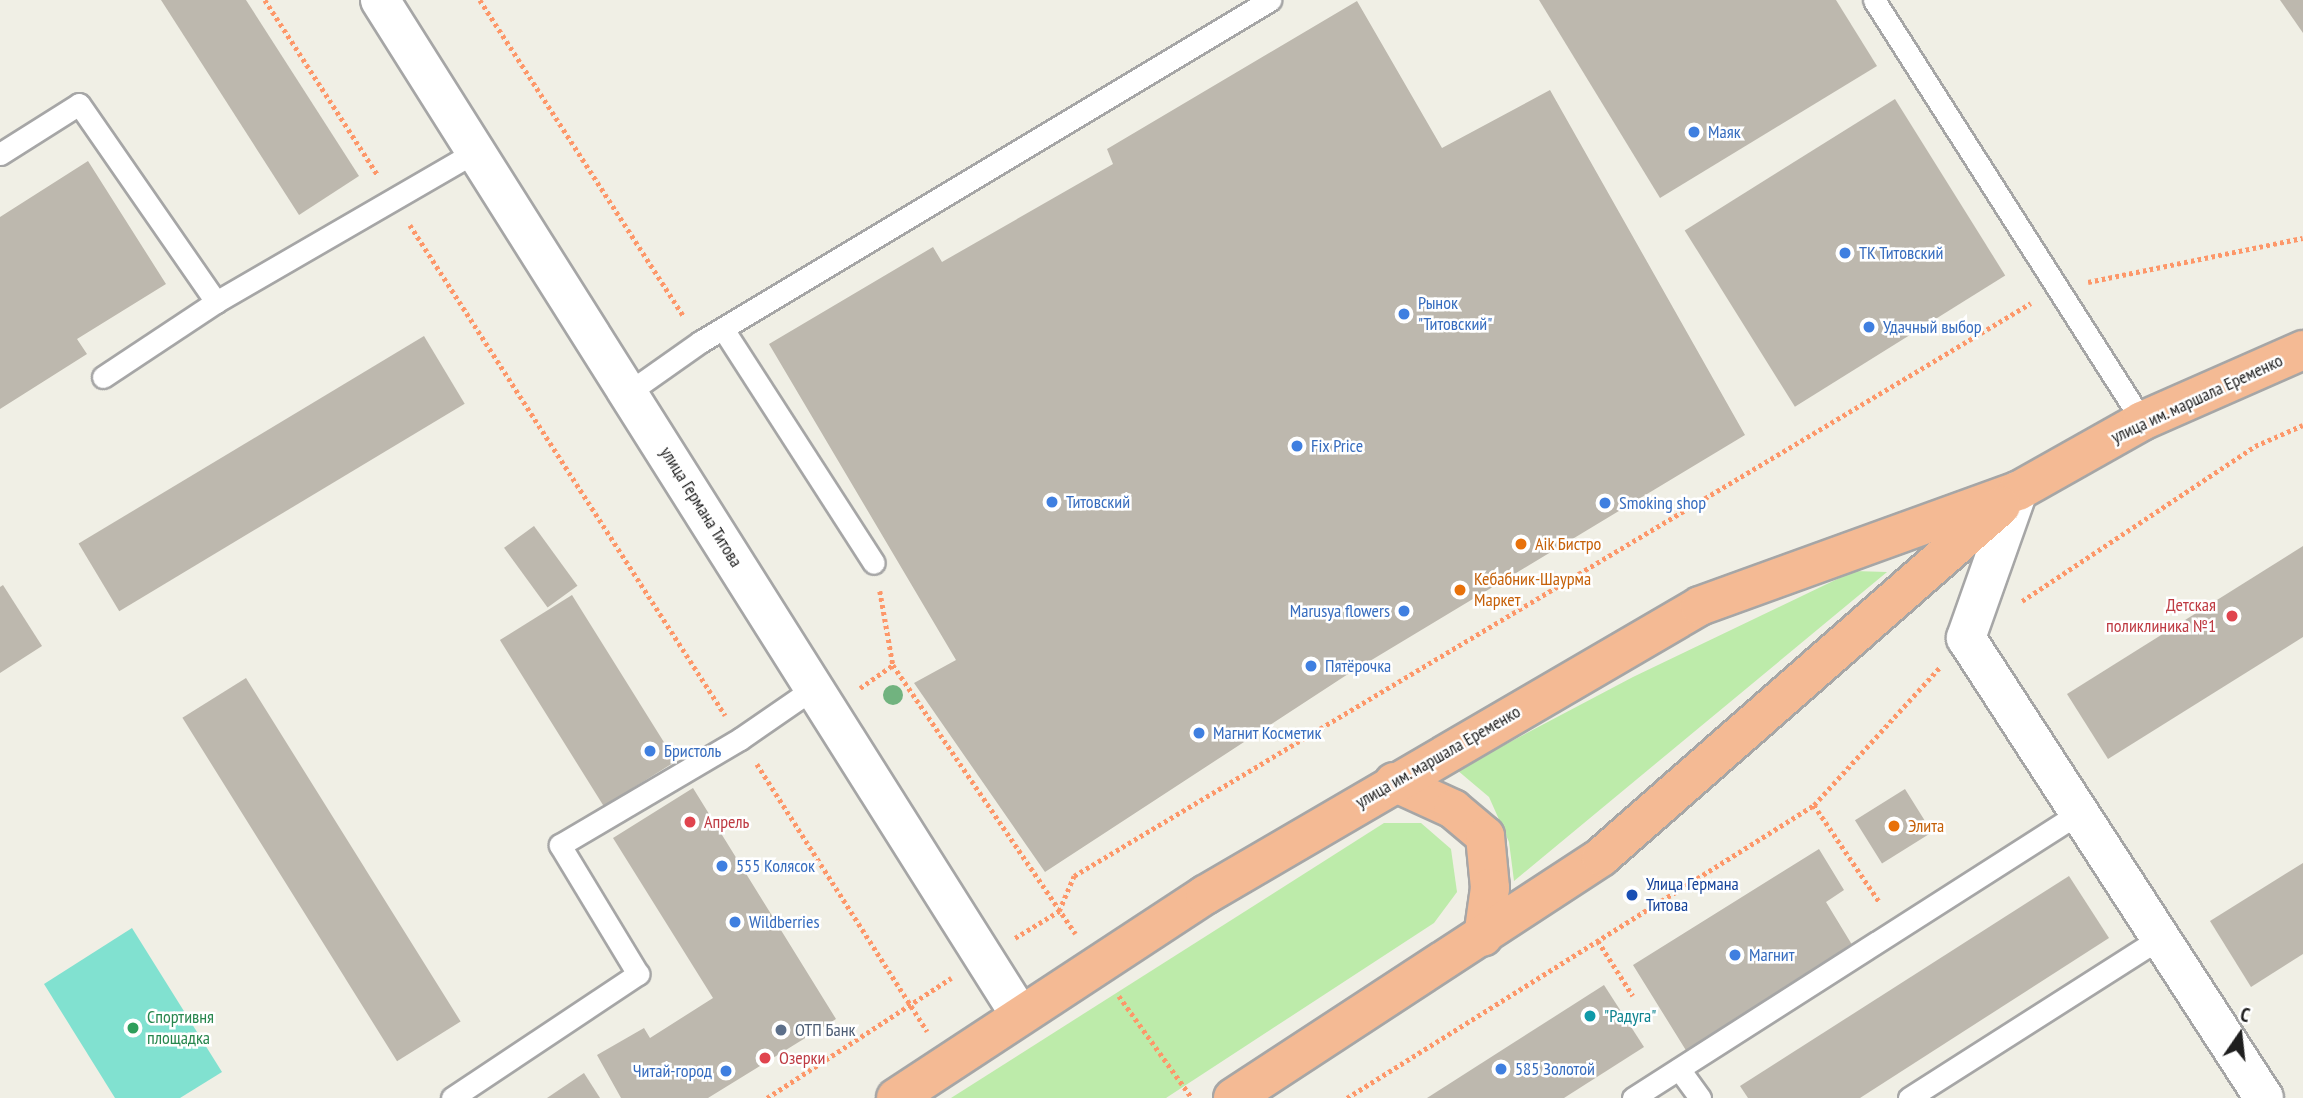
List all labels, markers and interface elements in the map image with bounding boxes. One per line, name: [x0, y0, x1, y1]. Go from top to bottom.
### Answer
place label: Маяк: [1708, 121, 1741, 143]
marker: Маяк: [1686, 124, 1702, 140]
place label: ТК Титовский: [1859, 242, 1944, 264]
marker: ТК Титовский: [1837, 245, 1853, 261]
place label: Рынок "Титовский": [1418, 293, 1492, 336]
marker: Рынок "Титовский": [1396, 306, 1412, 322]
place label: Удачный выбор: [1883, 316, 1982, 338]
marker: Удачный выбор: [1861, 319, 1877, 335]
street label: улица им. маршала Еременко: [2107, 349, 2287, 449]
place label: Fix Price: [1311, 435, 1364, 457]
marker: Fix Price: [1289, 438, 1305, 454]
street label: улица Германа Титова: [655, 443, 747, 571]
place label: Титовский: [1066, 491, 1130, 513]
place label: Smoking shop: [1619, 492, 1706, 514]
marker: Титовский: [1044, 494, 1060, 510]
marker: Smoking shop: [1597, 495, 1613, 511]
place label: Aik Бистро: [1535, 533, 1602, 555]
marker: Aik Бистро: [1513, 536, 1529, 552]
place label: Кебабник-Шаурма Маркет: [1474, 569, 1591, 612]
marker: Кебабник-Шаурма Маркет: [1452, 582, 1468, 598]
place label: Детская поликлиника №1: [2106, 595, 2216, 638]
place label: Marusya flowers: [1290, 600, 1390, 622]
marker: Marusya flowers: [1396, 603, 1412, 619]
marker: Детская поликлиника №1: [2222, 606, 2242, 626]
place label: Пятёрочка: [1325, 655, 1391, 677]
marker: Пятёрочка: [1303, 658, 1319, 674]
street label: улица им. маршала Еременко: [1351, 701, 1525, 813]
place label: Магнит Косметик: [1213, 722, 1322, 744]
marker: Магнит Косметик: [1191, 725, 1207, 741]
place label: Бристоль: [664, 740, 721, 762]
marker: Бристоль: [642, 743, 658, 759]
place label: Апрель: [704, 811, 749, 833]
marker: Апрель: [682, 814, 698, 830]
place label: Элита: [1908, 815, 1944, 837]
marker: Элита: [1886, 818, 1902, 834]
place label: 555 Колясок: [736, 855, 815, 877]
marker: 555 Колясок: [714, 858, 730, 874]
place label: Улица Германа Титова: [1646, 874, 1739, 917]
marker: Улица Германа Титова: [1624, 887, 1640, 903]
place label: Wildberries: [749, 911, 820, 933]
marker: Wildberries: [727, 914, 743, 930]
place label: Магнит: [1749, 944, 1794, 966]
marker: Магнит: [1727, 947, 1743, 963]
north arrow: [2205, 1000, 2275, 1070]
text: С: [2238, 1002, 2252, 1027]
place label: "Радуга": [1604, 1005, 1656, 1027]
place label: Спортивня площадка: [147, 1007, 214, 1050]
marker: "Радуга": [1582, 1008, 1598, 1024]
place label: ОТП Банк: [795, 1019, 856, 1041]
marker: Спортивня площадка: [125, 1020, 141, 1036]
marker: ОТП Банк: [773, 1022, 789, 1038]
place label: Озерки: [779, 1047, 825, 1069]
marker: Озерки: [757, 1050, 773, 1066]
place label: 585 Золотой: [1515, 1058, 1595, 1080]
place label: Читай-город: [633, 1060, 712, 1082]
marker: 585 Золотой: [1493, 1061, 1509, 1077]
marker: Читай-город: [718, 1063, 734, 1079]

